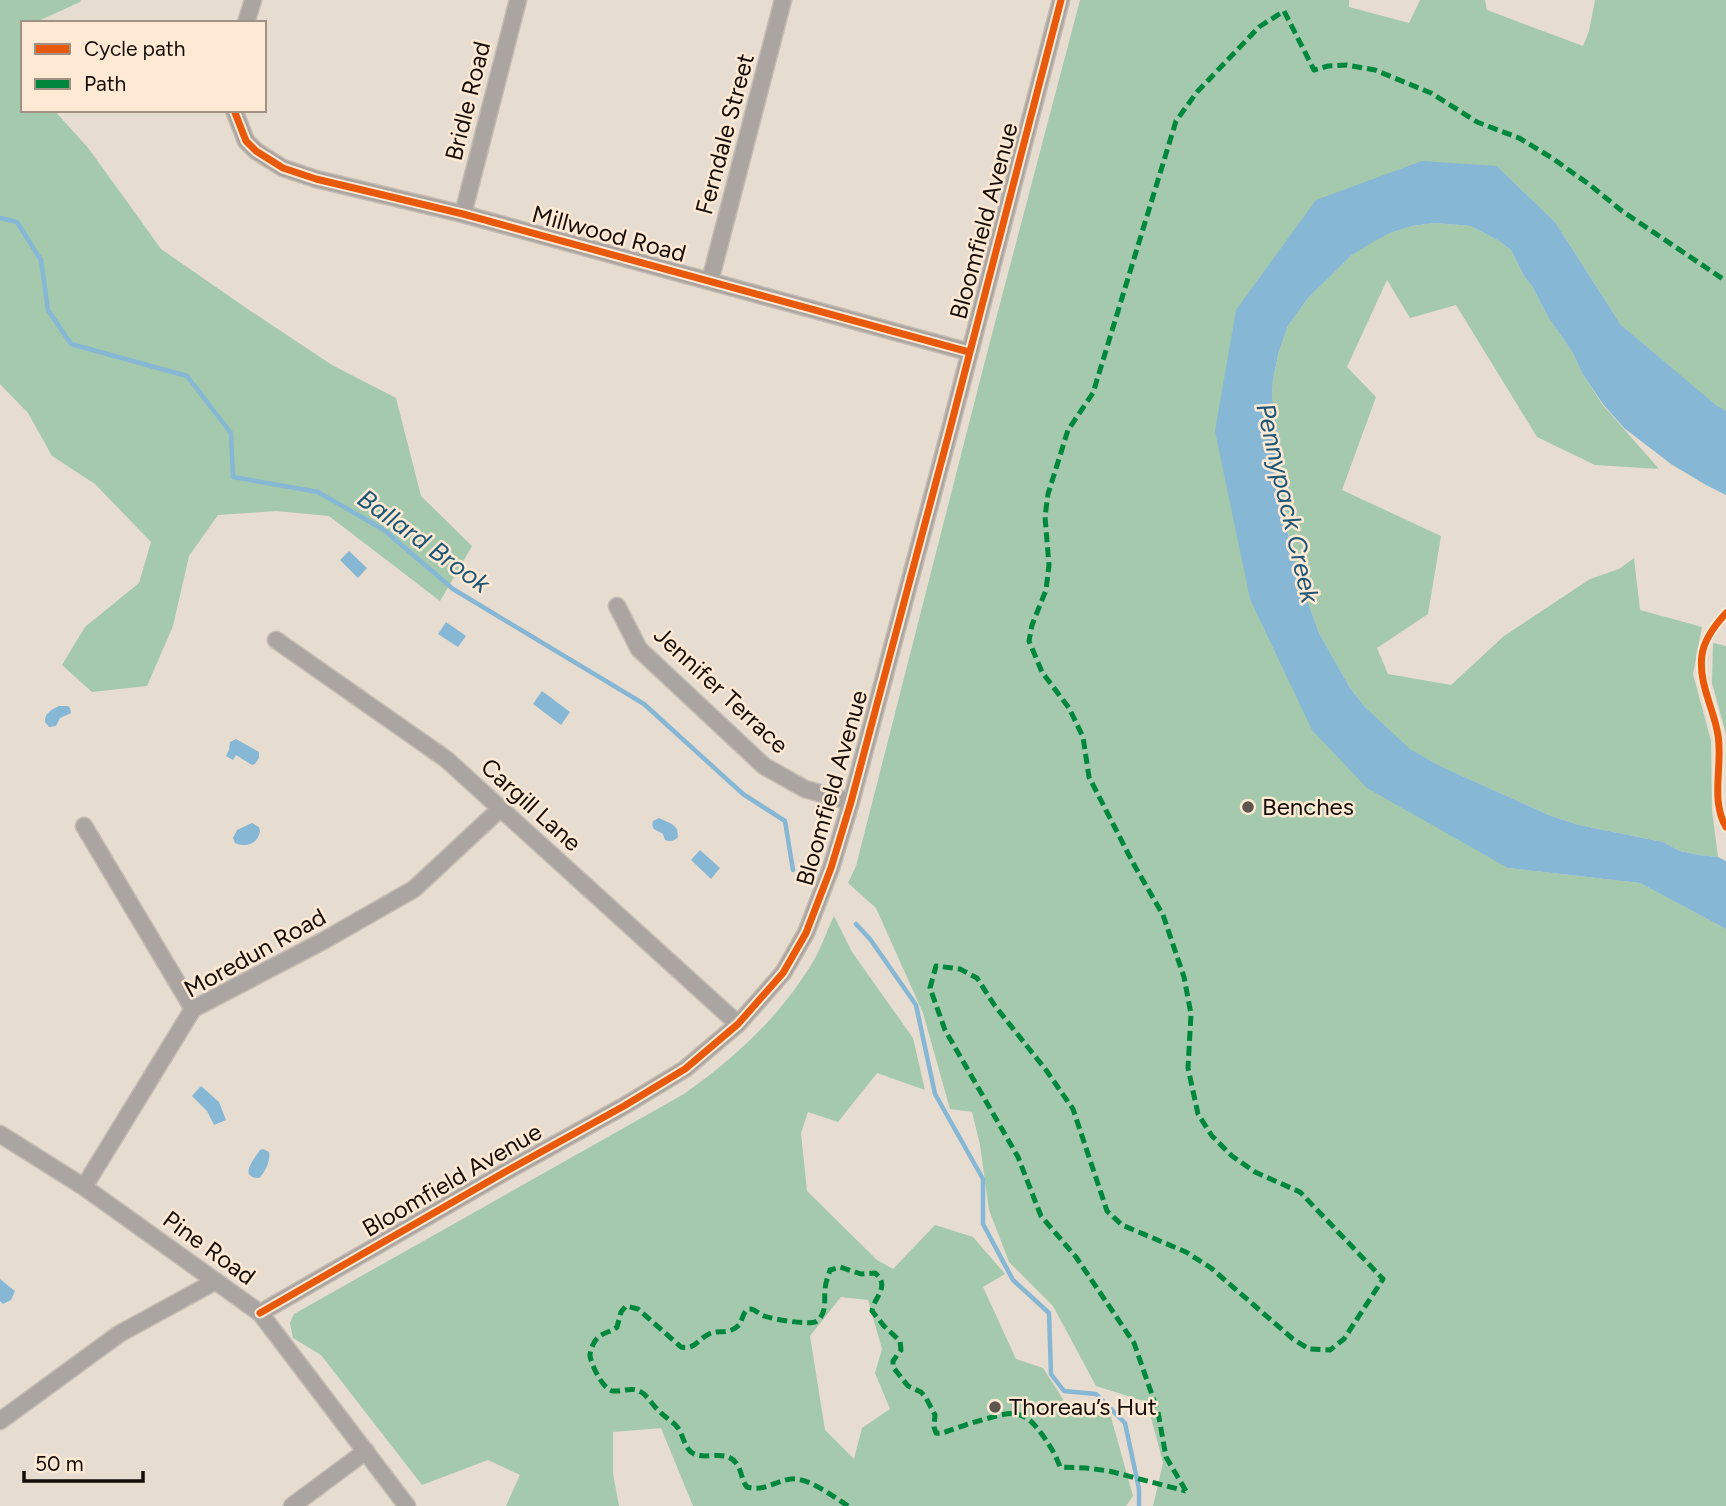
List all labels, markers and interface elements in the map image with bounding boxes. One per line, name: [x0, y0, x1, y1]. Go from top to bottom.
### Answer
legend: [21, 21, 266, 112]
text: Cycle path: [84, 36, 185, 61]
street label: Bridle Road: [439, 38, 496, 164]
street label: Ferndale Street: [689, 50, 760, 217]
text: Path: [84, 71, 126, 96]
street label: Bloomfield Avenue: [943, 119, 1024, 322]
street label: Millwood Road: [529, 199, 689, 268]
water label: Pennypack Creek: [1249, 400, 1327, 607]
water label: Ballard Brook: [351, 482, 498, 601]
street label: Jennifer Terrace: [648, 620, 795, 759]
street label: Bloomfield Avenue: [790, 687, 873, 889]
street label: Cargill Lane: [475, 752, 587, 857]
place label: Benches: [1262, 792, 1354, 821]
marker: Benches: [1240, 799, 1256, 815]
street label: Moredun Road: [179, 902, 331, 1003]
street label: Bloomfield Avenue: [357, 1116, 547, 1243]
street label: Pine Road: [157, 1204, 261, 1291]
place label: Thoreau’s Hut: [1009, 1392, 1157, 1421]
marker: Thoreau’s Hut: [987, 1399, 1003, 1415]
scale bar: [24, 1440, 144, 1484]
text: 50 m: [35, 1451, 84, 1476]

